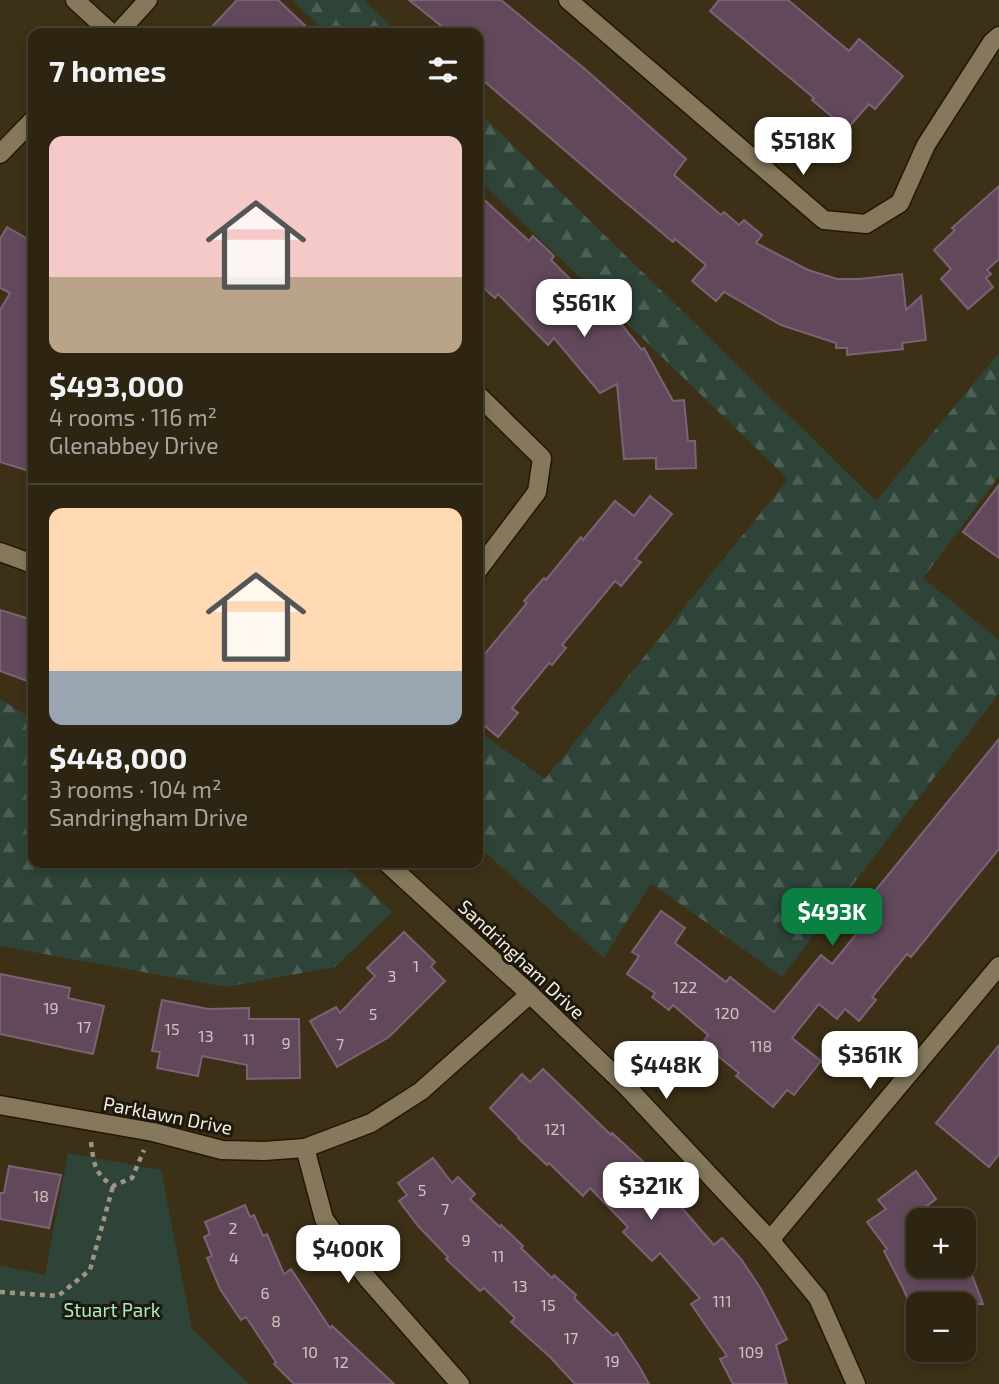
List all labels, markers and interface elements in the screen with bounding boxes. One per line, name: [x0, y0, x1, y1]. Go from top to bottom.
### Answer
icon: filters: [424, 51, 462, 89]
text: 7 homes: [49, 52, 166, 88]
pin: $518K: [754, 118, 852, 177]
text: $518K: [771, 126, 835, 154]
icon: home: [193, 182, 319, 308]
pin: $561K: [535, 280, 633, 339]
text: $561K: [552, 288, 616, 316]
text: $493,000: [49, 367, 184, 403]
text: 4 rooms · 116 m²: [49, 403, 217, 431]
text: Glenabbey Drive: [49, 431, 219, 459]
icon: home: [193, 554, 319, 680]
text: $448,000: [49, 739, 187, 775]
text: 3 rooms · 104 m²: [49, 775, 221, 803]
text: Sandringham Drive: [49, 803, 248, 831]
pin: $493K: [783, 888, 881, 948]
street label: Sandringham Drive: [454, 895, 590, 1023]
text: $493K: [797, 897, 867, 925]
house number: 1: [413, 956, 419, 975]
house number: 3: [388, 966, 396, 985]
house number: 122: [673, 977, 697, 996]
house number: 19: [43, 998, 59, 1017]
house number: 120: [714, 1003, 740, 1022]
house number: 5: [369, 1004, 377, 1023]
house number: 17: [77, 1017, 91, 1036]
house number: 15: [165, 1019, 179, 1038]
house number: 13: [198, 1026, 214, 1045]
house number: 11: [243, 1029, 255, 1048]
pin: $361K: [821, 1032, 919, 1091]
house number: 9: [281, 1033, 291, 1052]
house number: 7: [336, 1034, 344, 1053]
house number: 118: [750, 1036, 772, 1055]
text: $361K: [838, 1040, 902, 1068]
pin: $448K: [617, 1042, 715, 1101]
text: $448K: [630, 1050, 702, 1078]
street label: Parklawn Drive: [102, 1091, 234, 1139]
house number: 121: [544, 1119, 566, 1138]
pin: $321K: [602, 1162, 700, 1222]
text: $321K: [619, 1171, 683, 1199]
house number: 5: [418, 1180, 426, 1199]
house number: 18: [33, 1186, 49, 1205]
house number: 7: [441, 1199, 449, 1218]
map controls: [906, 1208, 976, 1362]
button: +: [906, 1208, 976, 1278]
house number: 2: [229, 1218, 238, 1237]
pin: $400K: [299, 1226, 397, 1285]
house number: 9: [461, 1230, 471, 1249]
text: $400K: [312, 1234, 384, 1262]
house number: 11: [492, 1246, 504, 1265]
house number: 4: [229, 1248, 239, 1267]
house number: 13: [512, 1276, 528, 1295]
house number: 6: [260, 1283, 270, 1302]
house number: 111: [712, 1291, 732, 1310]
button: −: [906, 1292, 976, 1362]
house number: 15: [541, 1295, 555, 1314]
park label: Stuart Park: [64, 1298, 161, 1321]
house number: 8: [271, 1311, 281, 1330]
house number: 17: [564, 1328, 578, 1347]
house number: 10: [302, 1342, 318, 1361]
house number: 109: [738, 1342, 764, 1361]
house number: 19: [604, 1351, 620, 1370]
house number: 12: [333, 1352, 349, 1371]

